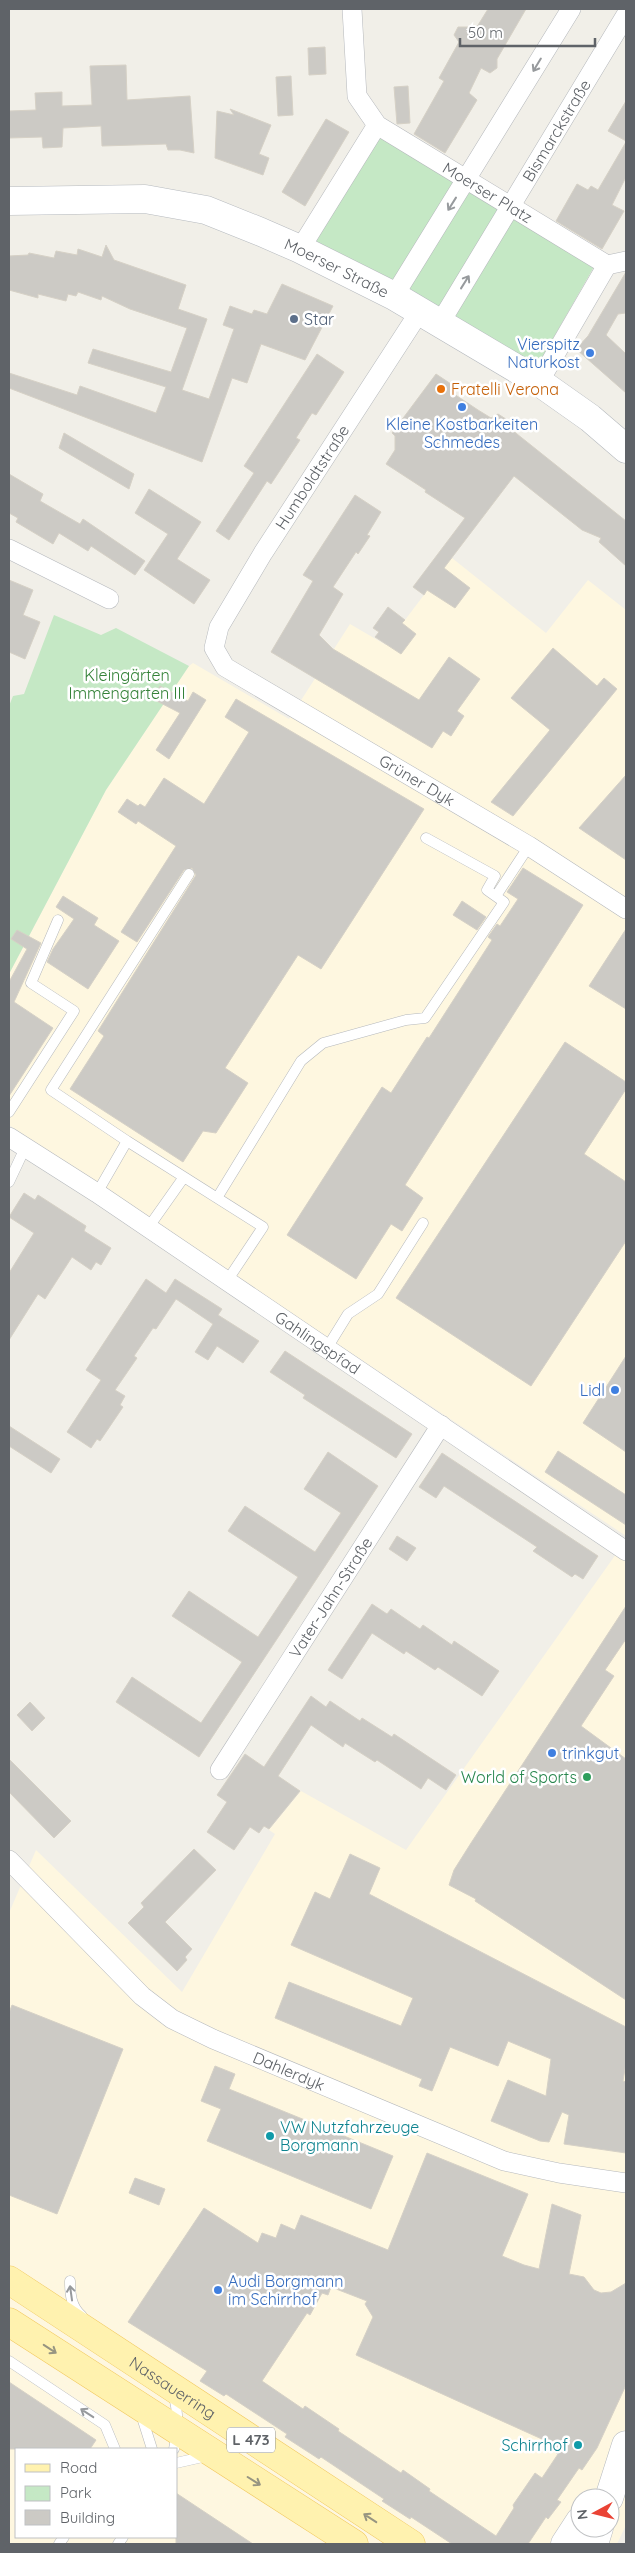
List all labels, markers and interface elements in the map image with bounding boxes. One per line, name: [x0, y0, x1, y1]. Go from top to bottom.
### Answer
scale bar: [460, 15, 595, 47]
text: 50 m: [468, 23, 503, 42]
one-way arrow: [531, 58, 541, 72]
street label: Bismarckstraße: [518, 76, 595, 185]
street label: Moerser Platz: [439, 158, 536, 227]
one-way arrow: [447, 197, 457, 211]
street label: Moerser Straße: [281, 234, 392, 302]
one-way arrow: [461, 275, 471, 289]
place label: Star: [304, 309, 334, 329]
marker: Star: [288, 313, 300, 325]
place label: Vierspitz Naturkost: [507, 334, 580, 372]
marker: Vierspitz Naturkost: [584, 347, 596, 359]
place label: Fratelli Verona: [451, 379, 559, 399]
marker: Fratelli Verona: [435, 383, 447, 395]
marker: Kleine Kostbarkeiten Schmedes: [456, 401, 468, 413]
place label: Kleine Kostbarkeiten Schmedes: [386, 414, 538, 452]
street label: Humboldtstraße: [271, 421, 353, 533]
park label: Kleingärten Immengarten III: [68, 665, 186, 703]
street label: Grüner Dyk: [376, 750, 459, 810]
street label: Gahlingspfad: [271, 1307, 364, 1378]
place label: Lidl: [580, 1380, 605, 1400]
marker: Lidl: [609, 1384, 621, 1396]
street label: Vater-Jahn-Straße: [285, 1533, 377, 1661]
place label: trinkgut: [562, 1743, 619, 1763]
marker: trinkgut: [546, 1747, 558, 1759]
place label: World of Sports: [461, 1767, 577, 1787]
marker: World of Sports: [581, 1771, 593, 1783]
street label: Dahlerdyk: [250, 2047, 328, 2095]
place label: VW Nutzfahrzeuge Borgmann: [280, 2117, 419, 2155]
marker: VW Nutzfahrzeuge Borgmann: [264, 2130, 276, 2142]
place label: Audi Borgmann im Schirrhof: [228, 2271, 344, 2309]
marker: Audi Borgmann im Schirrhof: [212, 2284, 224, 2296]
one-way arrow: [66, 2285, 76, 2301]
one-way arrow: [42, 2344, 56, 2354]
street label: Nassauerring: [126, 2352, 220, 2423]
one-way arrow: [80, 2407, 94, 2417]
road number: L 473: [227, 2428, 275, 2452]
place label: Schirrhof: [501, 2435, 568, 2455]
marker: Schirrhof: [572, 2439, 584, 2451]
legend: [15, 2448, 178, 2538]
text: Road: [60, 2458, 97, 2477]
one-way arrow: [247, 2476, 261, 2486]
text: Park: [60, 2483, 92, 2502]
north arrow: [570, 2488, 620, 2538]
text: Building: [60, 2508, 115, 2527]
text: N: [573, 2508, 592, 2521]
one-way arrow: [364, 2512, 378, 2522]

